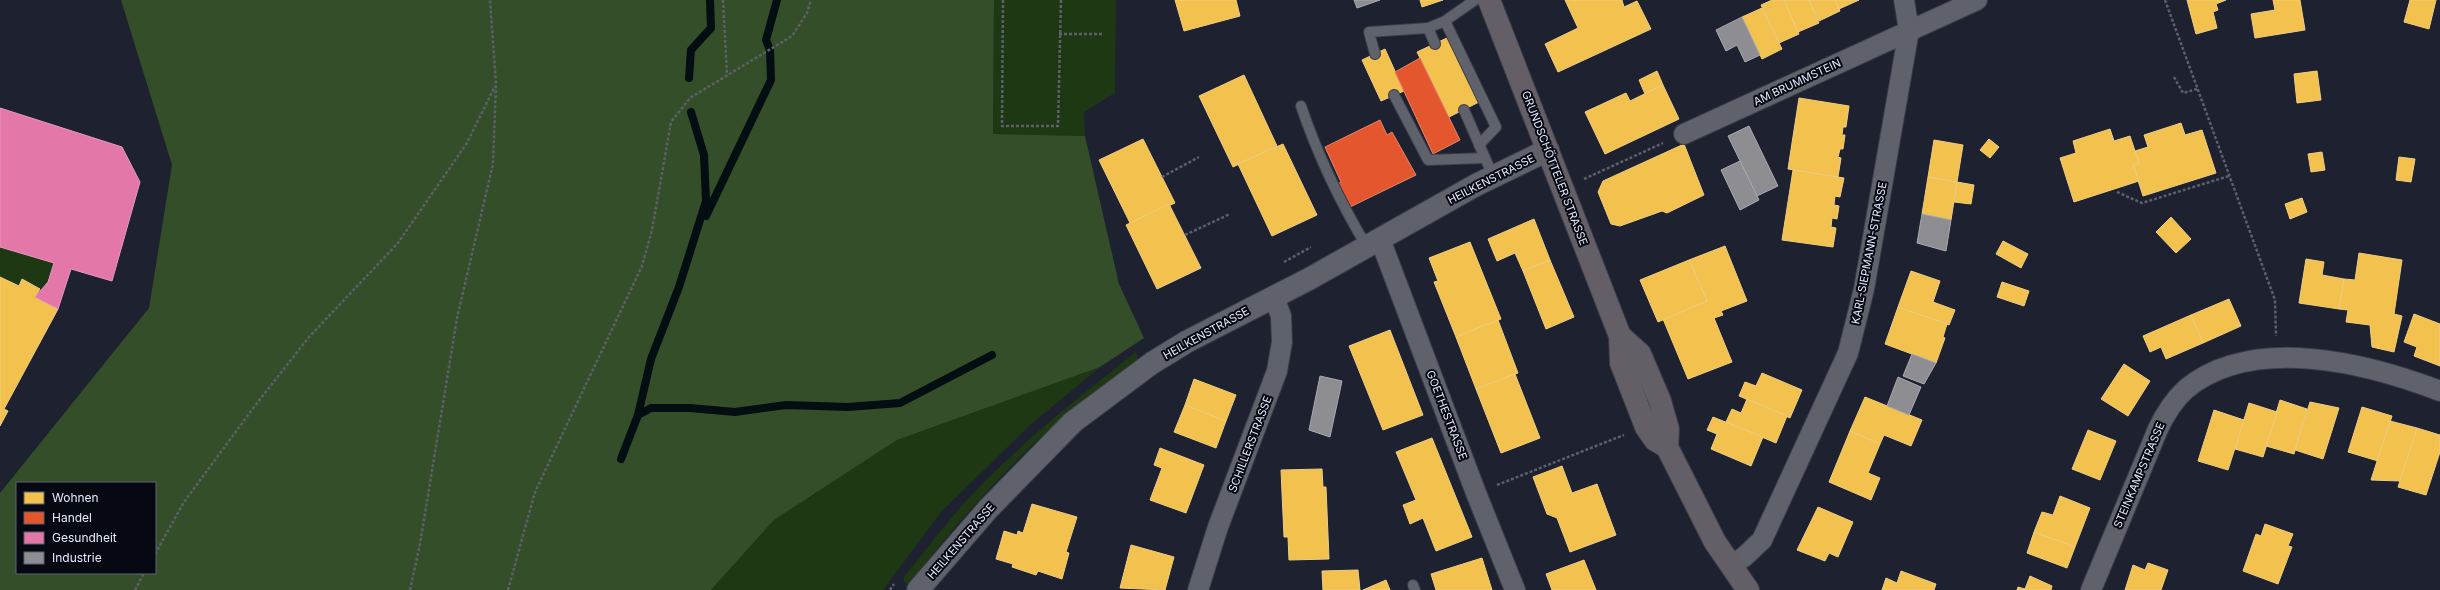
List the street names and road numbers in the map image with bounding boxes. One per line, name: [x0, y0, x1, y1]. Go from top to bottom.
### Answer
street label: AM BRUMMSTEIN: [1751, 56, 1843, 108]
street label: GRUNDSCHÖTTELER STRASSE: [1519, 89, 1591, 247]
street label: HEILKENSTRASSE: [1445, 151, 1537, 207]
street label: KARL-SIEPMANN-STRASSE: [1848, 181, 1890, 325]
street label: HEILKENSTRASSE: [1161, 304, 1251, 362]
street label: GOETHESTRASSE: [1424, 368, 1470, 462]
street label: SCHILLERSTRASSE: [1225, 394, 1275, 494]
street label: STEINKAMPSTRASSE: [2110, 420, 2168, 530]
street label: HEILKENSTRASSE: [924, 500, 998, 582]

